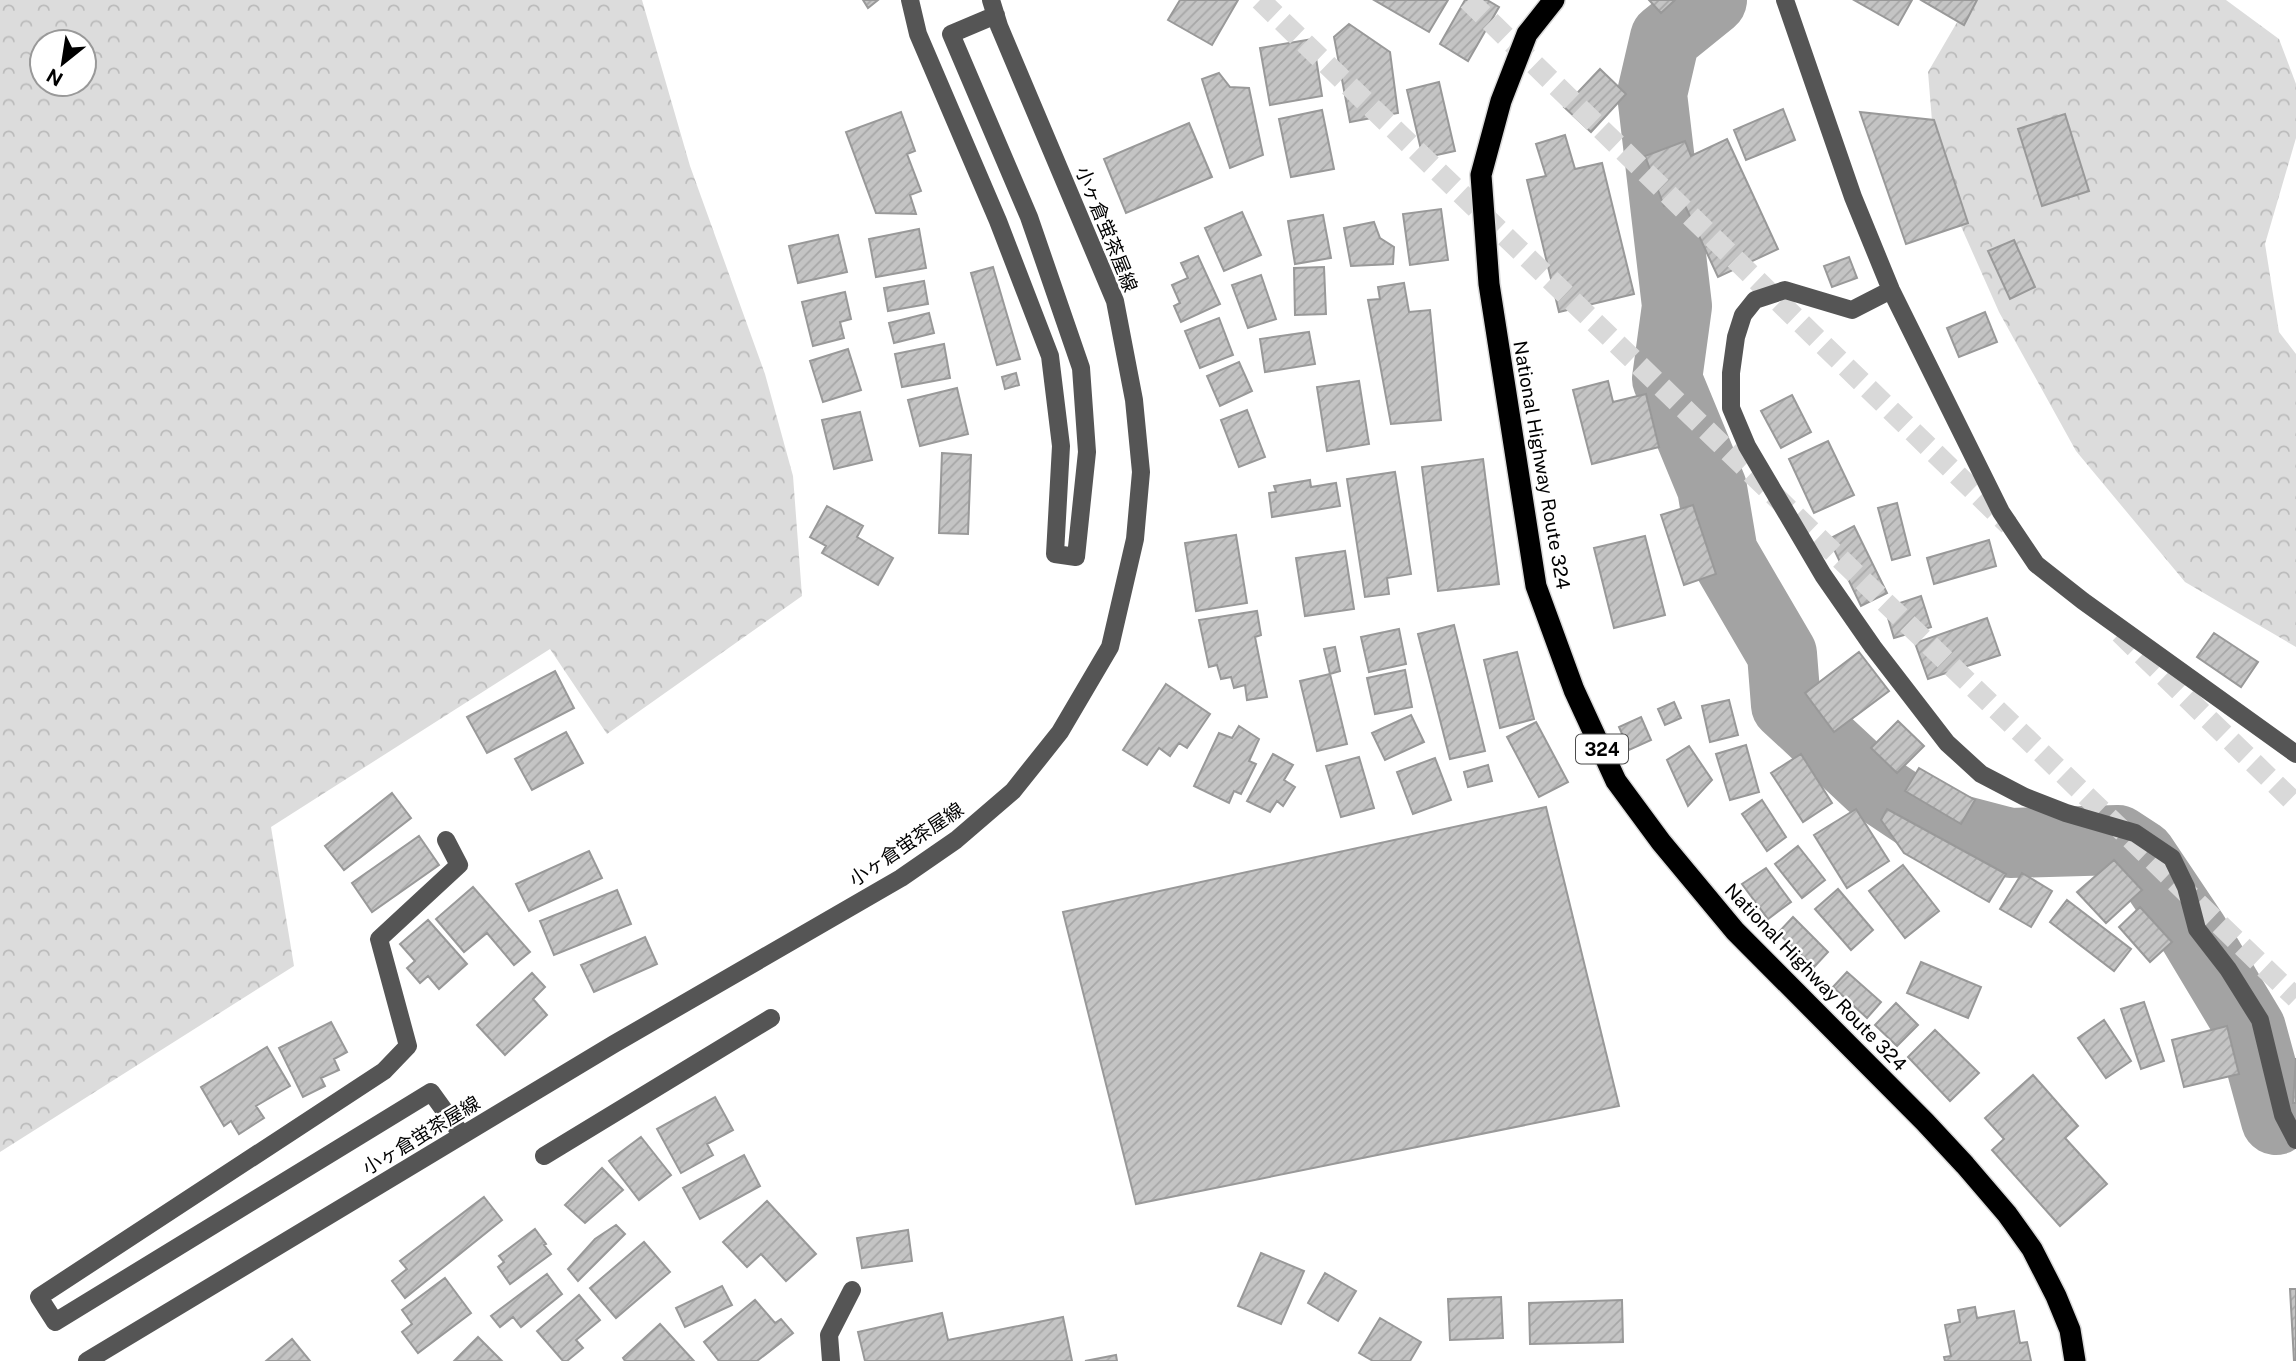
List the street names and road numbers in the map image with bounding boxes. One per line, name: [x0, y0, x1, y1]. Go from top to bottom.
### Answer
street label: 小ヶ倉蛍茶屋線: [1072, 163, 1142, 295]
street label: National Highway Route 324: [1509, 339, 1575, 591]
road number: 324: [1576, 734, 1628, 764]
street label: 小ヶ倉蛍茶屋線: [845, 798, 967, 890]
street label: National Highway Route 324: [1721, 879, 1912, 1075]
street label: 小ヶ倉蛍茶屋線: [358, 1091, 484, 1179]

